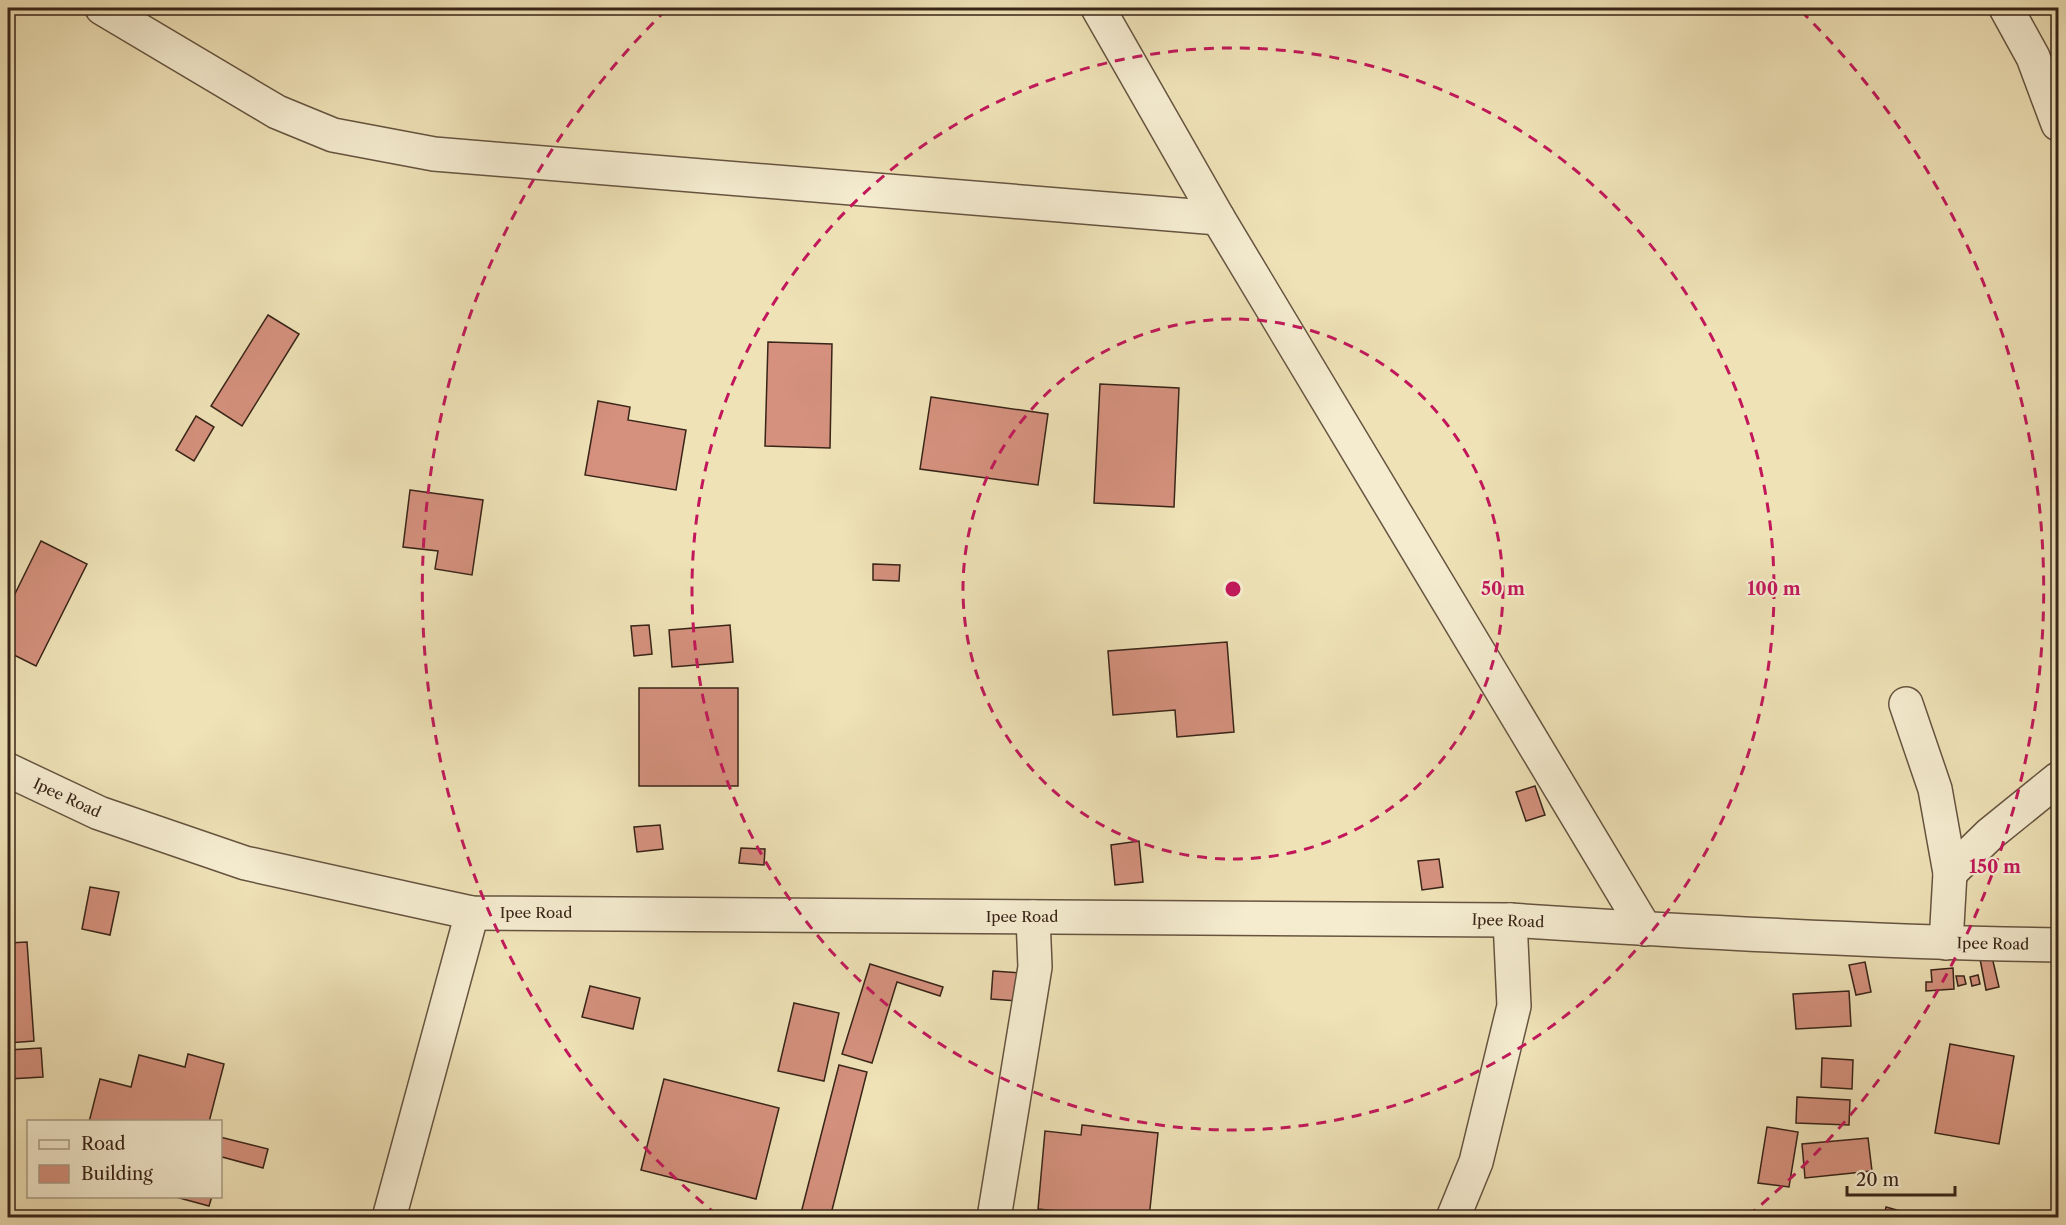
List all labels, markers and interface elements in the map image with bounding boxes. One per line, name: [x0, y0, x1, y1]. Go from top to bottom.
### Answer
text: 50 m: [1481, 578, 1525, 600]
text: 100 m: [1747, 578, 1801, 600]
centre of rings: [1223, 579, 1243, 599]
street label: Ipee Road: [30, 774, 104, 821]
text: 150 m: [1969, 856, 2021, 878]
street label: Ipee Road: [500, 903, 572, 922]
street label: Ipee Road: [986, 907, 1058, 926]
street label: Ipee Road: [1471, 910, 1545, 931]
street label: Ipee Road: [1957, 933, 2029, 954]
legend: [27, 1120, 222, 1198]
text: Road: [81, 1133, 126, 1155]
scale bar: [1847, 1159, 1955, 1197]
text: Building: [81, 1163, 153, 1185]
text: 20 m: [1856, 1169, 1900, 1191]

